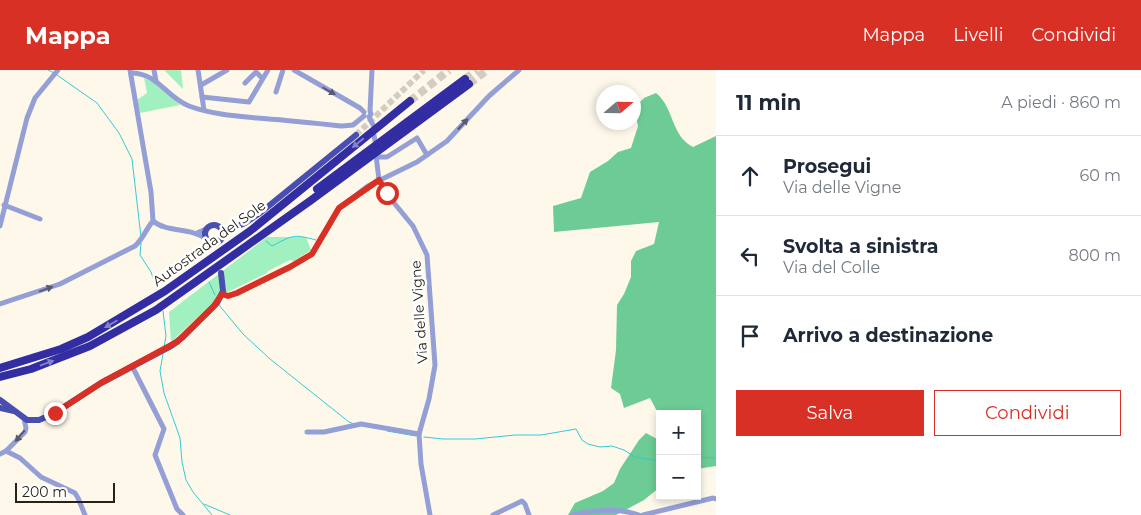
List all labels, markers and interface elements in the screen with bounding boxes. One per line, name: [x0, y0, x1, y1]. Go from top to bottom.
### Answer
text: Mappa: [25, 21, 110, 50]
text: Mappa: [862, 24, 925, 46]
text: Livelli: [953, 24, 1004, 46]
text: Condividi: [1032, 24, 1116, 46]
north arrow: [596, 85, 641, 130]
one-way arrow: [323, 87, 336, 96]
text: 11 min: [736, 90, 801, 115]
text: A piedi · 860 m: [1001, 93, 1121, 112]
one-way arrow: [457, 118, 469, 130]
one-way arrow: [352, 138, 365, 149]
text: Prosegui: [783, 155, 871, 178]
icon: ahead: [736, 162, 764, 190]
text: 60 m: [1079, 166, 1121, 185]
text: Via delle Vigne: [783, 178, 901, 197]
route start: [376, 182, 399, 205]
street label: Autostrada del Sole: [149, 196, 269, 290]
text: Svolta a sinistra: [783, 235, 938, 258]
icon: left: [736, 242, 764, 270]
text: 800 m: [1068, 246, 1121, 265]
text: Via del Colle: [783, 258, 880, 277]
street label: Via delle Vigne: [406, 260, 432, 364]
one-way arrow: [39, 285, 54, 292]
one-way arrow: [104, 320, 117, 329]
icon: arrive: [736, 322, 764, 350]
text: Arrivo a destinazione: [783, 324, 993, 347]
one-way arrow: [39, 359, 54, 366]
button: Salva: [736, 390, 924, 436]
button: Condividi: [934, 390, 1121, 436]
route end: [44, 402, 67, 425]
map controls: [656, 410, 701, 500]
button: +: [656, 410, 701, 455]
one-way arrow: [14, 430, 25, 443]
button: −: [656, 455, 701, 500]
scale bar: [15, 480, 115, 503]
text: 200 m: [22, 483, 67, 501]

